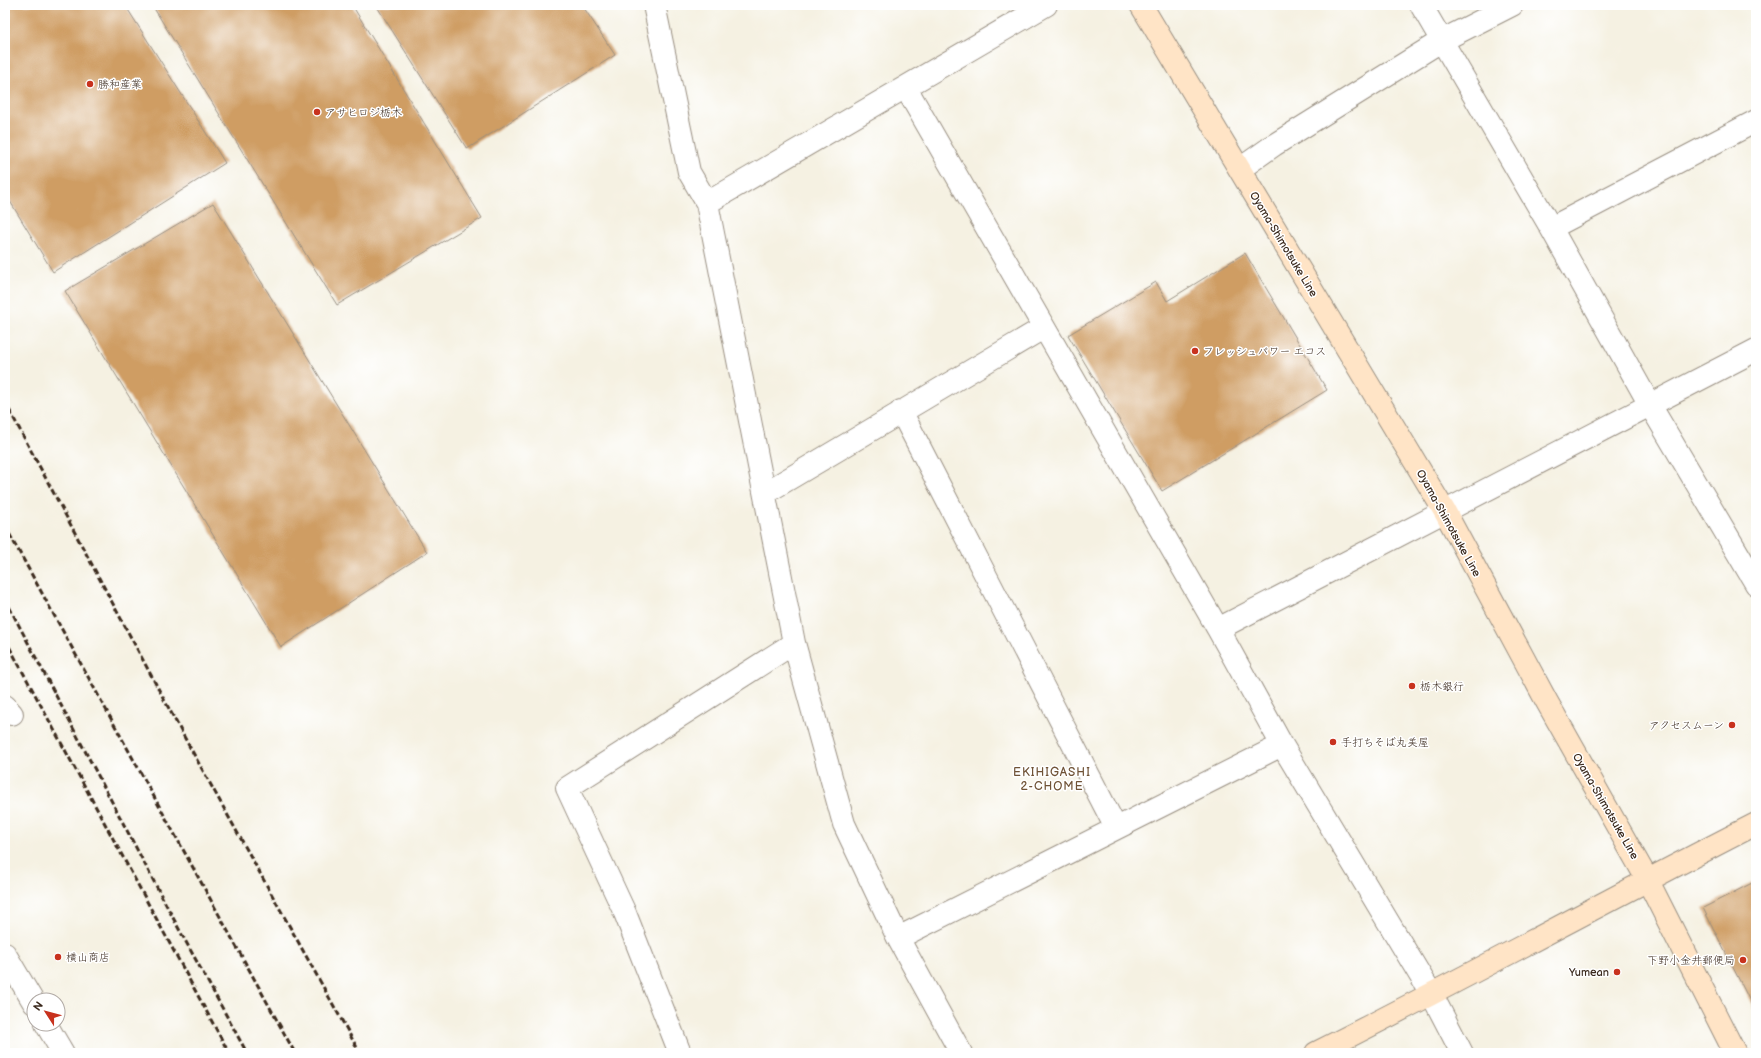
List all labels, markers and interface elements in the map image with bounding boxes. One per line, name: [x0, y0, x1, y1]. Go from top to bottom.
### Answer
place label: 勝和産業: [98, 78, 142, 91]
marker: 勝和産業: [85, 79, 95, 89]
place label: アサヒロジ栃木: [325, 106, 402, 119]
marker: アサヒロジ栃木: [312, 107, 322, 117]
street label: Oyama-Shimotsuke Line: [1247, 189, 1320, 300]
place label: フレッシュパワー エコス: [1203, 345, 1326, 358]
marker: フレッシュパワー エコス: [1190, 346, 1200, 356]
street label: Oyama-Shimotsuke Line: [1414, 467, 1484, 579]
place label: 栃木銀行: [1420, 680, 1464, 693]
marker: 栃木銀行: [1407, 681, 1417, 691]
place label: アクセスムーン: [1649, 719, 1724, 732]
marker: アクセスムーン: [1727, 720, 1737, 730]
place label: 手打ちそば丸美屋: [1341, 736, 1429, 749]
marker: 手打ちそば丸美屋: [1328, 737, 1338, 747]
street label: Oyama-Shimotsuke Line: [1570, 751, 1642, 862]
district label: EKIHIGASHI 2-CHOME: [1013, 765, 1091, 794]
place label: 横山商店: [66, 951, 110, 964]
marker: 横山商店: [53, 952, 63, 962]
place label: 下野小金井郵便局: [1647, 954, 1735, 967]
marker: 下野小金井郵便局: [1738, 955, 1748, 965]
place label: Yumean: [1568, 966, 1609, 979]
marker: Yumean: [1612, 967, 1622, 977]
north arrow: [26, 992, 66, 1032]
text: N: [31, 999, 46, 1014]

